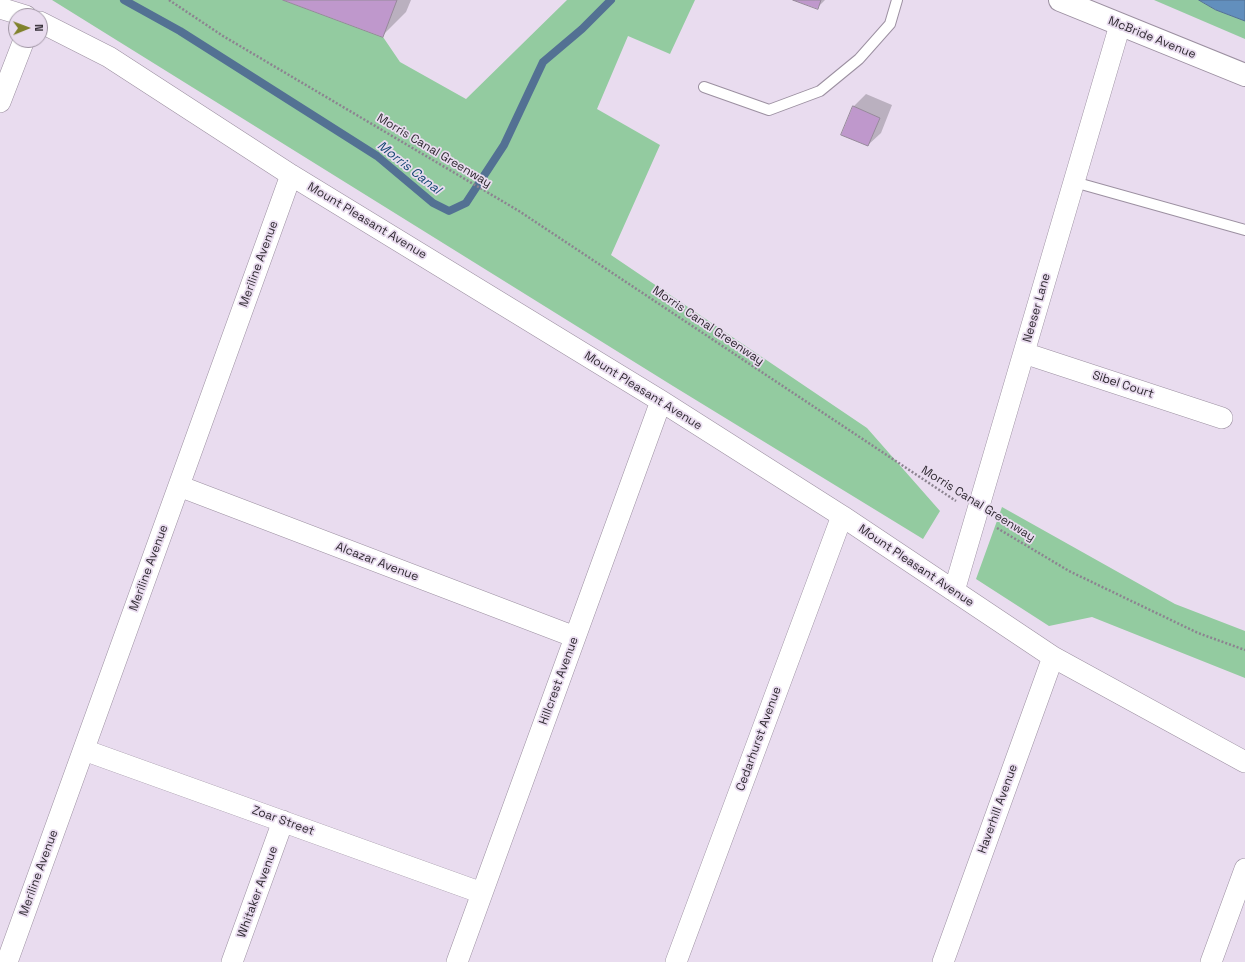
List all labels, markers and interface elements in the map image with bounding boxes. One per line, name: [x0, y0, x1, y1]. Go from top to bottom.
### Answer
north arrow: [8, 8, 48, 48]
street label: McBride Avenue: [1106, 14, 1198, 62]
text: N: [32, 24, 46, 32]
street label: Morris Canal Greenway: [374, 111, 494, 191]
water label: Morris Canal: [374, 138, 444, 198]
street label: Mount Pleasant Avenue: [305, 180, 429, 262]
street label: Meriline Avenue: [237, 219, 281, 309]
street label: Neeser Lane: [1020, 272, 1054, 344]
street label: Morris Canal Greenway: [650, 283, 766, 369]
street label: Mount Pleasant Avenue: [581, 349, 705, 433]
street label: Sibel Court: [1091, 368, 1155, 402]
street label: Morris Canal Greenway: [918, 463, 1038, 545]
street label: Mount Pleasant Avenue: [855, 522, 977, 610]
street label: Meriline Avenue: [127, 523, 171, 613]
street label: Alcazar Avenue: [333, 540, 421, 584]
street label: Hillcrest Avenue: [536, 635, 582, 727]
street label: Cedarhurst Avenue: [733, 685, 785, 793]
street label: Haverhill Avenue: [975, 762, 1021, 856]
street label: Zoar Street: [250, 803, 316, 839]
street label: Meriline Avenue: [17, 828, 61, 918]
street label: Whitaker Avenue: [235, 844, 281, 940]

